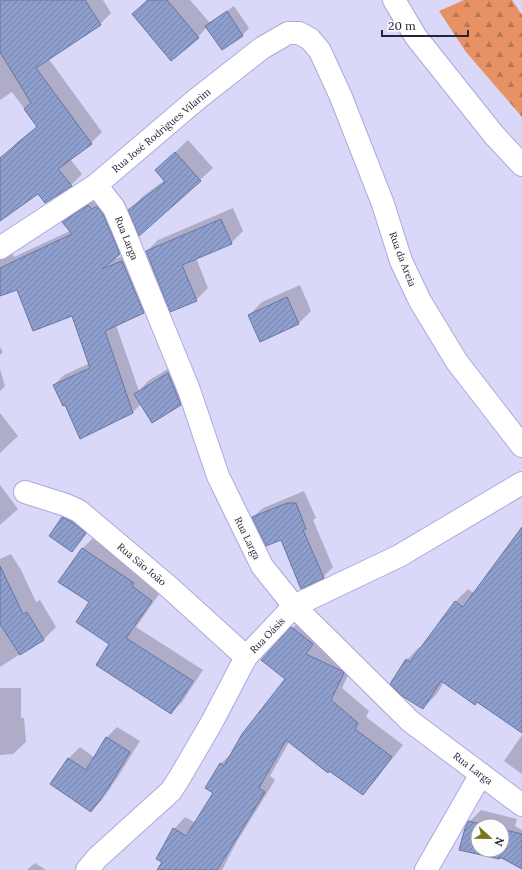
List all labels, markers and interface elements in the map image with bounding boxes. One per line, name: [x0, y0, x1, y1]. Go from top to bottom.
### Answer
scale bar: [382, 12, 468, 38]
text: 20 m: [388, 18, 416, 33]
street label: Rua José Rodrigues Vilarim: [109, 85, 213, 175]
street label: Rua Larga: [112, 214, 141, 262]
street label: Rua da Areia: [386, 230, 419, 288]
street label: Rua Larga: [232, 515, 264, 562]
street label: Rua São João: [115, 540, 169, 589]
street label: Rua Oásis: [247, 614, 288, 656]
street label: Rua Larga: [450, 749, 495, 787]
north arrow: [470, 818, 510, 858]
text: N: [491, 835, 507, 849]

